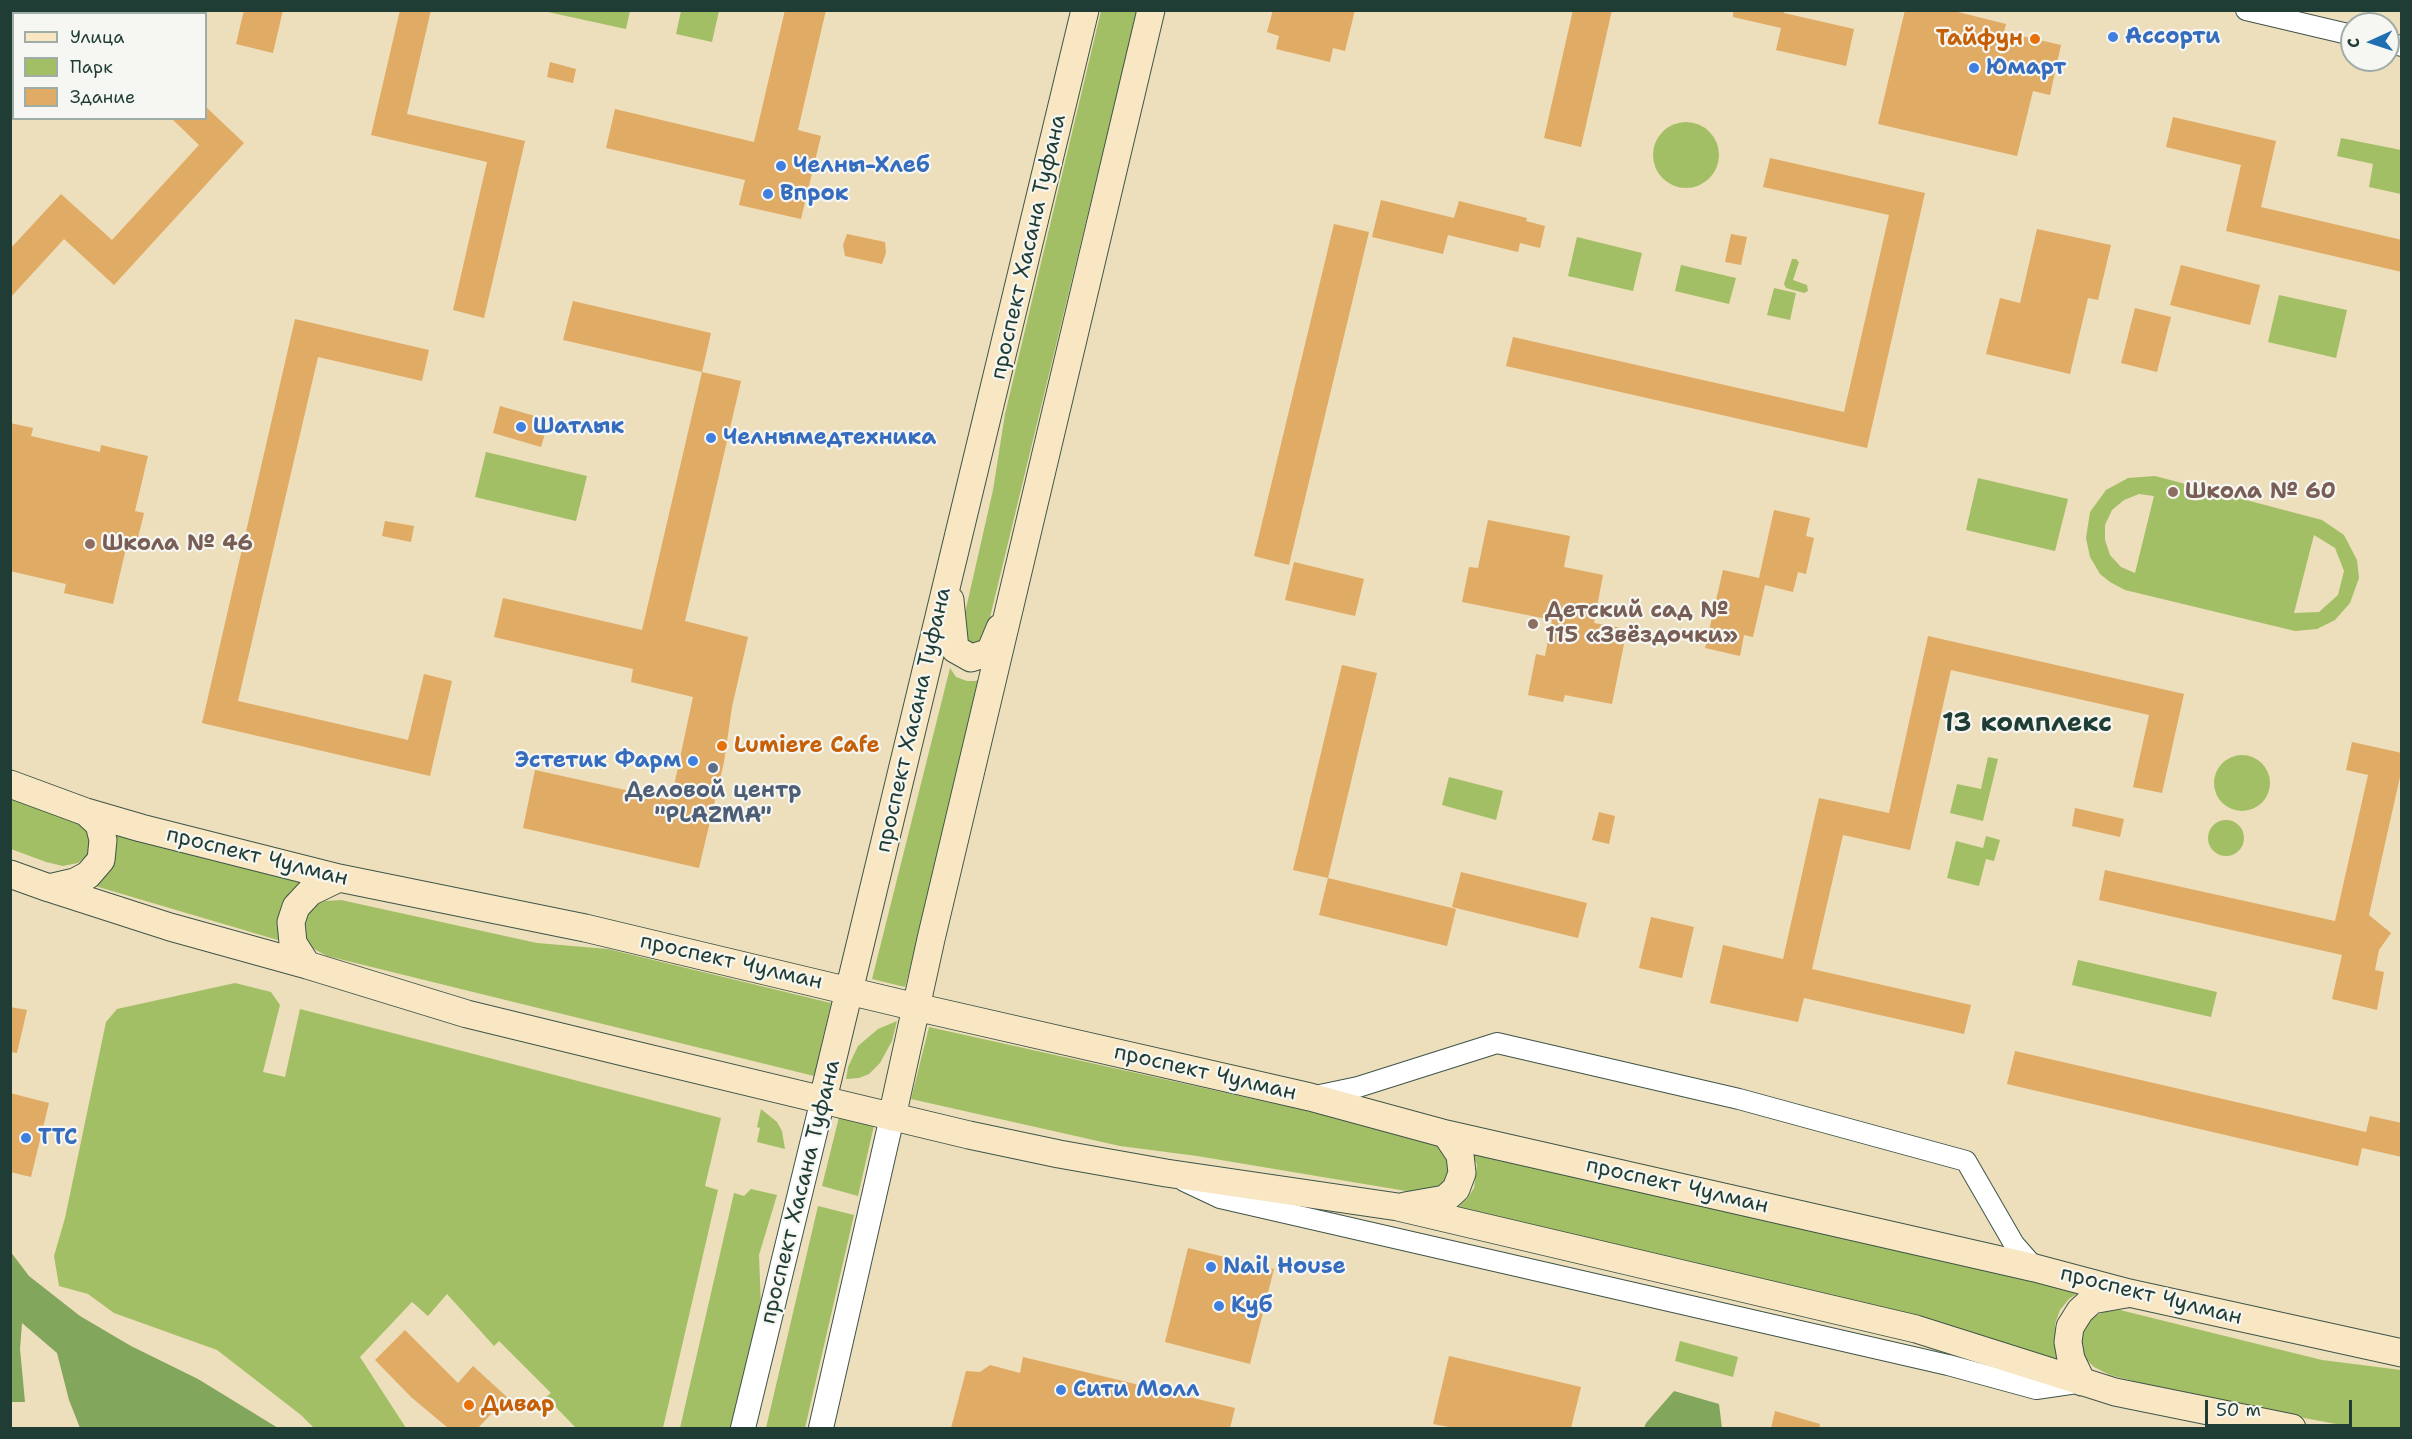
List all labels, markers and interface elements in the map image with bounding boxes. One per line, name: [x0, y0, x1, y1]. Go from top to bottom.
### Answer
legend: [12, 12, 207, 120]
north arrow: [2340, 12, 2400, 72]
place label: Ассорти: [2125, 24, 2220, 50]
text: Улица: [70, 25, 124, 49]
place label: Тайфун: [1936, 26, 2023, 52]
marker: Ассорти: [2106, 30, 2120, 44]
marker: Тайфун: [2028, 32, 2042, 46]
text: С: [2343, 37, 2364, 48]
text: Парк: [70, 55, 113, 79]
place label: Юмарт: [1986, 55, 2066, 81]
marker: Юмарт: [1967, 61, 1981, 75]
text: Здание: [70, 85, 135, 109]
street label: проспект Хасана Туфана: [986, 112, 1072, 382]
place label: Челны-Хлеб: [793, 153, 929, 179]
marker: Челны-Хлеб: [774, 159, 788, 173]
place label: Впрок: [780, 181, 849, 207]
marker: Впрок: [761, 187, 775, 201]
place label: Шатлык: [533, 414, 624, 440]
marker: Шатлык: [514, 420, 528, 434]
place label: Челнымедтехника: [723, 425, 936, 451]
marker: Челнымедтехника: [704, 431, 718, 445]
place label: Школа № 60: [2185, 479, 2336, 505]
marker: Школа № 60: [2166, 485, 2180, 499]
place label: Школа № 46: [102, 531, 253, 557]
marker: Школа № 46: [83, 537, 97, 551]
street label: проспект Хасана Туфана: [871, 585, 957, 855]
place label: Детский сад № 115 «Звёздочки»: [1545, 598, 1738, 650]
marker: Детский сад № 115 «Звёздочки»: [1526, 617, 1540, 631]
district label: 13 комплекс: [1942, 708, 2112, 740]
place label: Lumiere Cafe: [734, 733, 880, 759]
marker: Lumiere Cafe: [715, 739, 729, 753]
place label: Эстетик Фарм: [515, 748, 681, 774]
marker: Эстетик Фарм: [686, 754, 700, 768]
marker: Деловой центр "PLAZMA": [706, 761, 720, 775]
place label: Деловой центр "PLAZMA": [625, 778, 801, 830]
street label: проспект Чулман: [163, 822, 351, 892]
street label: проспект Чулман: [637, 928, 825, 996]
street label: проспект Чулман: [1111, 1039, 1299, 1107]
street label: проспект Хасана Туфана: [755, 1057, 847, 1327]
place label: ТТС: [38, 1125, 78, 1151]
marker: ТТС: [19, 1131, 33, 1145]
street label: проспект Чулман: [1583, 1152, 1771, 1220]
place label: Nail House: [1223, 1254, 1346, 1280]
marker: Nail House: [1204, 1260, 1218, 1274]
street label: проспект Чулман: [2057, 1261, 2245, 1331]
place label: Куб: [1231, 1293, 1272, 1319]
marker: Куб: [1212, 1299, 1226, 1313]
place label: Сити Молл: [1073, 1377, 1199, 1403]
marker: Сити Молл: [1054, 1383, 1068, 1397]
scale bar: [2208, 1388, 2355, 1426]
place label: Дивар: [481, 1392, 554, 1418]
marker: Дивар: [462, 1398, 476, 1412]
text: 50 m: [2216, 1398, 2261, 1422]

